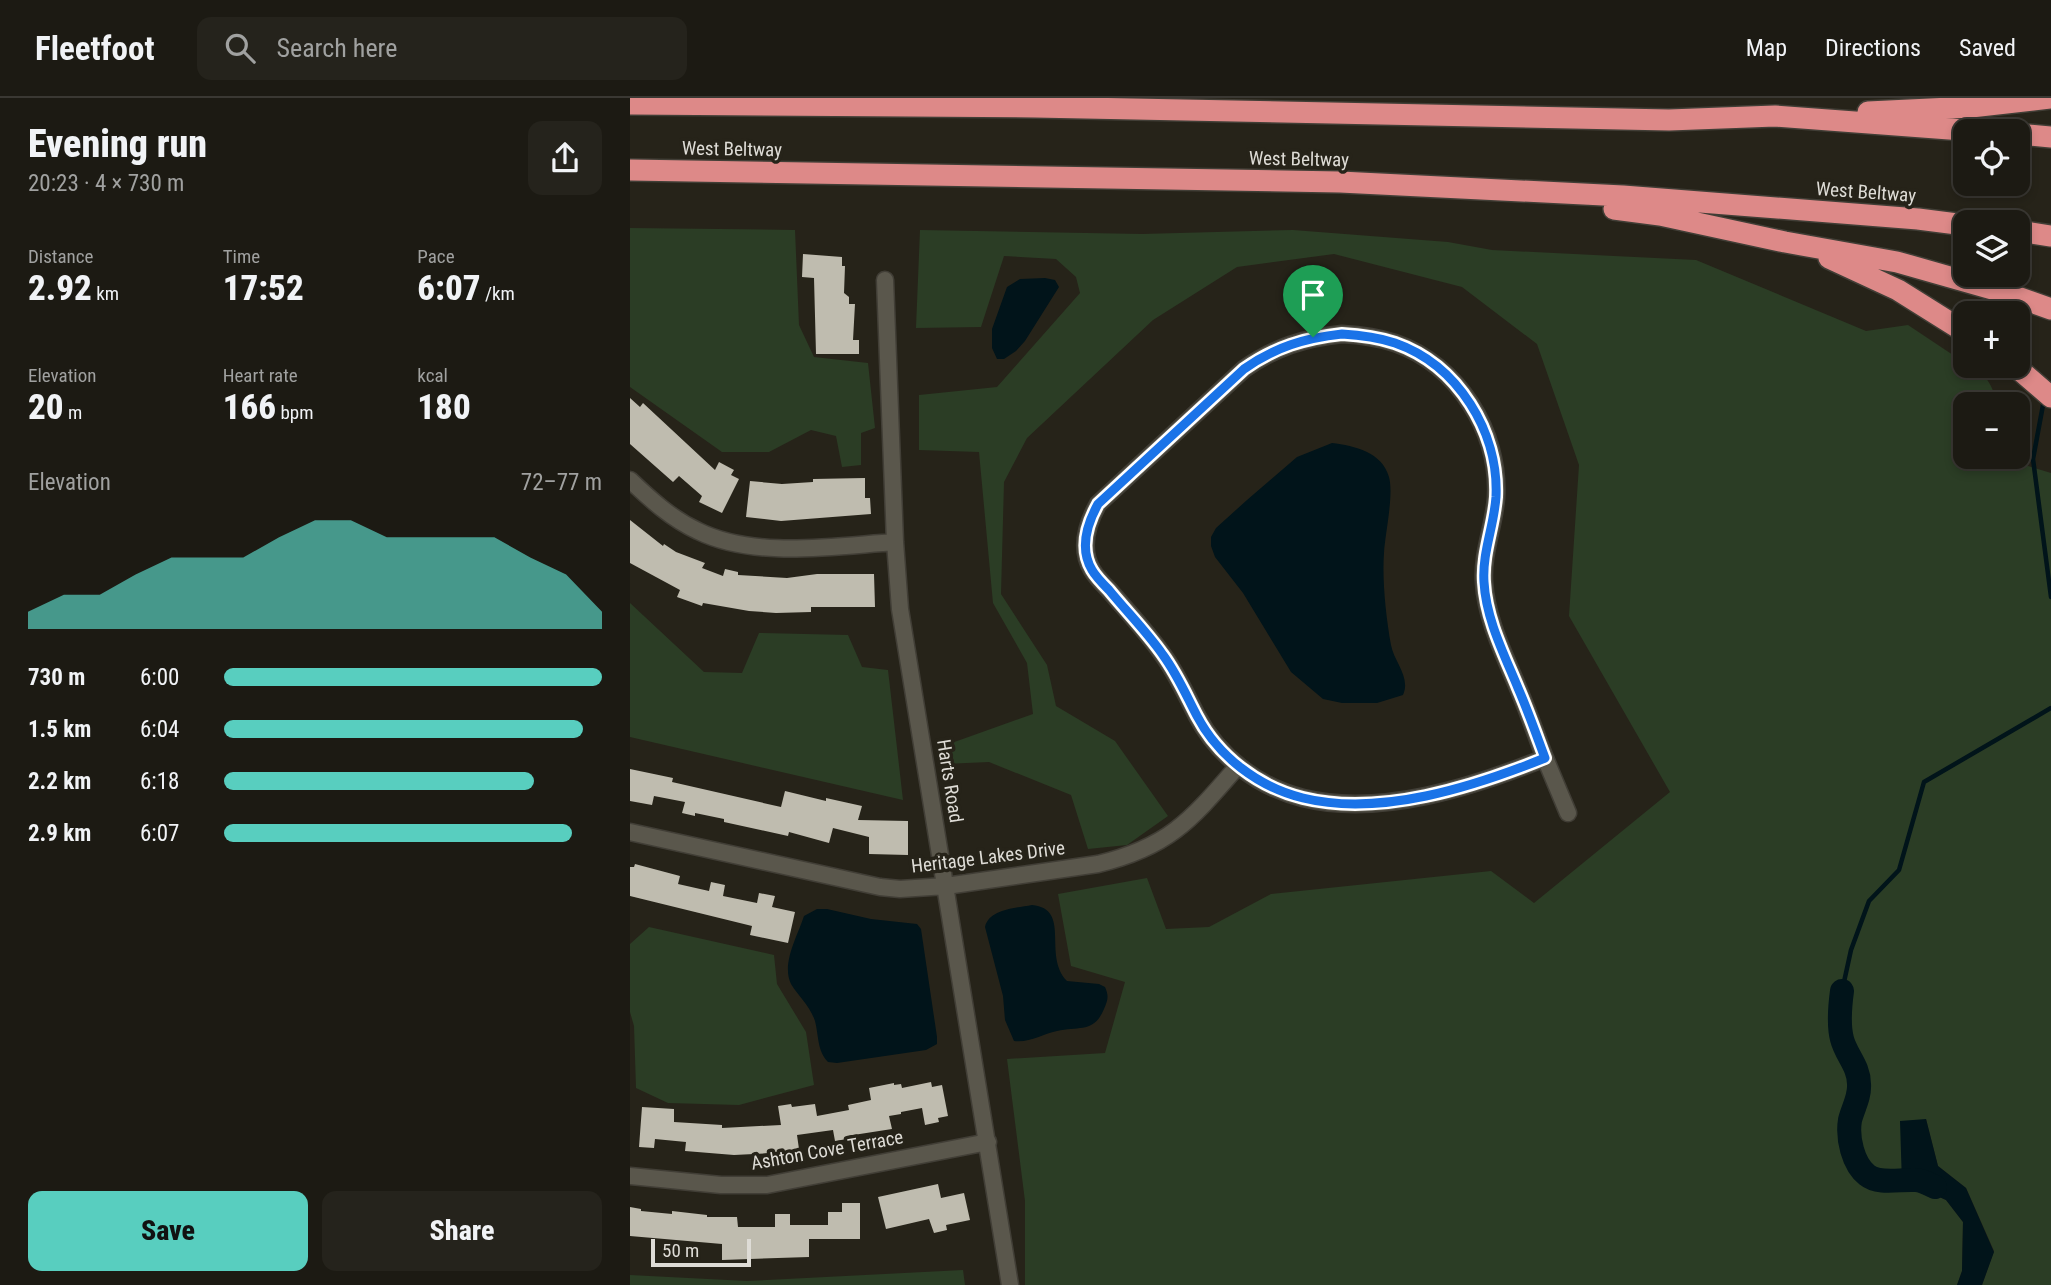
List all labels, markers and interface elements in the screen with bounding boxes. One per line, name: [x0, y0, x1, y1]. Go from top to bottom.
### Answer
search box: [197, 17, 687, 80]
text: Fleetfoot: [35, 29, 155, 68]
icon: search: [221, 29, 259, 67]
text: Search here: [277, 33, 397, 63]
text: Map: [1746, 34, 1787, 62]
text: Directions: [1825, 34, 1921, 62]
text: Saved: [1959, 34, 2016, 62]
map controls: [1953, 119, 2030, 469]
button: locate: [1953, 119, 2030, 196]
button: share: [528, 121, 602, 195]
text: Evening run: [28, 122, 207, 166]
street label: West Beltway: [682, 137, 782, 161]
street label: West Beltway: [1249, 147, 1349, 171]
text: 20:23 · 4 × 730 m: [28, 170, 184, 197]
street label: West Beltway: [1815, 177, 1917, 207]
button: layers: [1953, 210, 2030, 287]
text: Distance: [28, 245, 93, 268]
text: Time: [223, 245, 260, 268]
text: Pace: [417, 245, 455, 268]
pin: [1283, 265, 1343, 337]
text: 2.92: [28, 268, 92, 309]
text: 17:52: [223, 268, 304, 309]
text: 6:07: [417, 268, 481, 309]
icon: arrive: [1294, 276, 1332, 314]
text: km: [92, 282, 119, 305]
text: /km: [481, 282, 515, 305]
button: +: [1953, 301, 2030, 378]
text: Elevation: [28, 364, 96, 387]
text: Heart rate: [223, 364, 298, 387]
text: kcal: [417, 364, 448, 387]
text: 20: [28, 387, 64, 428]
text: 166: [223, 387, 276, 428]
text: 180: [417, 387, 471, 428]
button: −: [1953, 392, 2030, 469]
text: m: [64, 401, 82, 424]
text: bpm: [276, 401, 313, 424]
text: Elevation: [28, 469, 111, 496]
text: 72–77 m: [521, 469, 602, 496]
text: 730 m: [28, 664, 85, 691]
text: 6:00: [140, 664, 179, 691]
text: 1.5 km: [28, 716, 91, 743]
text: 6:04: [140, 716, 179, 743]
street label: Harts Road: [932, 738, 968, 824]
text: 2.2 km: [28, 768, 91, 795]
text: 6:18: [140, 768, 179, 795]
text: 2.9 km: [28, 820, 91, 847]
text: 6:07: [140, 820, 179, 847]
street label: Heritage Lakes Drive: [910, 836, 1066, 878]
street label: Ashton Cove Terrace: [749, 1125, 905, 1175]
button: Save: [28, 1191, 308, 1271]
button: Share: [322, 1191, 602, 1271]
scale bar: [651, 1236, 751, 1268]
text: 50 m: [662, 1239, 699, 1262]

